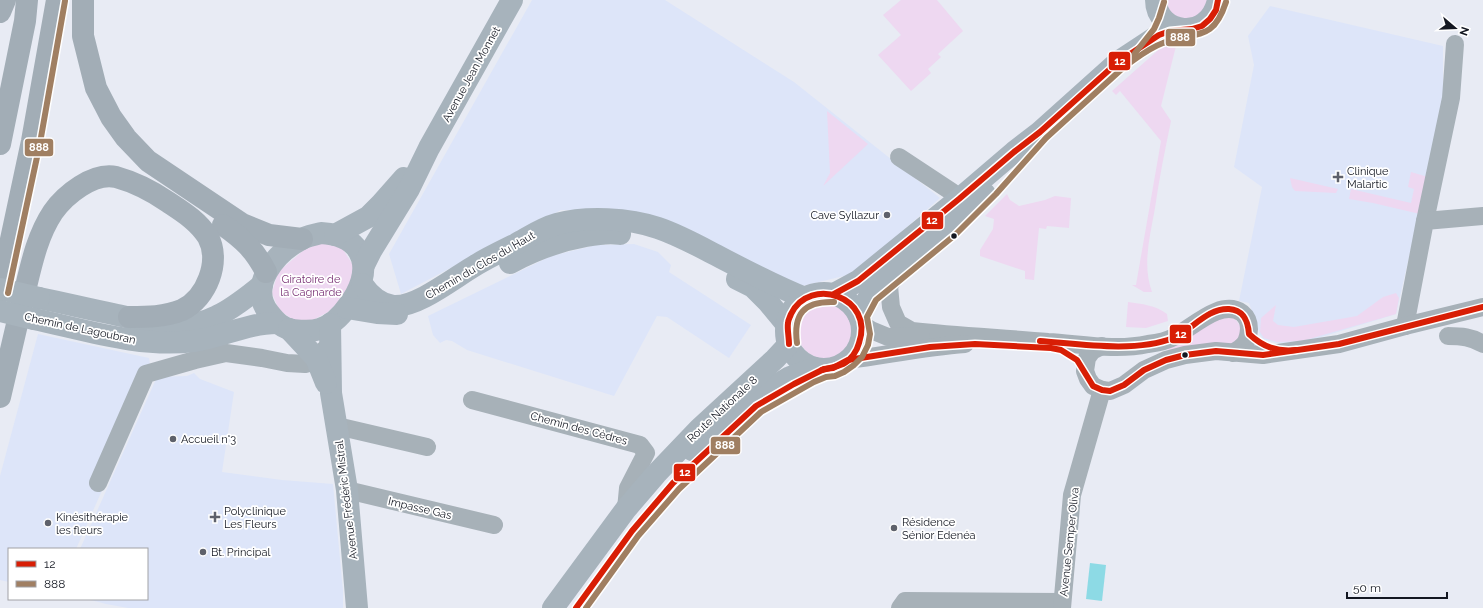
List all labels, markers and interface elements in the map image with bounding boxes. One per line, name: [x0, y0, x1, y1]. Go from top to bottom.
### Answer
north arrow: [1435, 8, 1475, 48]
street label: Avenue Jean Monnet: [440, 24, 503, 124]
text: N: [1456, 25, 1471, 37]
line badge: 888: [1165, 28, 1196, 47]
text: 888: [1170, 31, 1190, 44]
line badge: 12: [1108, 51, 1131, 71]
text: 12: [1114, 55, 1126, 68]
line badge: 888: [24, 138, 54, 157]
text: 888: [29, 141, 49, 154]
place label: Clinique Malartic: [1347, 165, 1389, 191]
marker: Clinique Malartic: [1332, 171, 1344, 183]
place label: Cave Syllazur: [810, 209, 879, 222]
marker: Cave Syllazur: [882, 210, 892, 220]
line badge: 12: [921, 211, 944, 230]
text: 12: [926, 214, 938, 227]
street label: Chemin du Clos du Haut: [423, 229, 537, 302]
unlabelled marker: [949, 231, 959, 241]
park label: Giratoire de la Cagnarde: [280, 273, 342, 299]
street label: Chemin de Lagoubran: [23, 310, 137, 347]
line badge: 12: [1169, 324, 1192, 344]
text: 12: [1175, 328, 1187, 341]
unlabelled marker: [1180, 350, 1190, 360]
street label: Route Nationale 8: [685, 374, 760, 445]
street label: Chemin des Cèdres: [529, 409, 629, 448]
place label: Accueil n°3: [181, 433, 236, 446]
marker: Accueil n°3: [168, 434, 178, 444]
line badge: 888: [710, 436, 741, 455]
text: 888: [715, 439, 735, 452]
street label: Avenue Frédéric Mistral: [333, 440, 360, 560]
line badge: 12: [673, 463, 696, 482]
text: 12: [679, 466, 691, 479]
street label: Avenue Semper Oliva: [1057, 487, 1082, 597]
street label: Impasse Gas: [387, 495, 453, 522]
place label: Polyclinique Les Fleurs: [224, 505, 286, 531]
place label: Kinésithérapie les fleurs: [56, 511, 129, 537]
marker: Polyclinique Les Fleurs: [209, 511, 221, 523]
place label: Résidence Sénior Edenéa: [902, 516, 976, 542]
marker: Kinésithérapie les fleurs: [43, 518, 53, 528]
marker: Résidence Sénior Edenéa: [889, 523, 899, 533]
place label: Bt. Principal: [211, 546, 271, 559]
marker: Bt. Principal: [198, 547, 208, 557]
legend: [8, 548, 148, 600]
text: 12: [44, 557, 55, 571]
scale bar: [1347, 574, 1447, 600]
text: 888: [44, 577, 65, 591]
text: 50 m: [1353, 581, 1381, 595]

